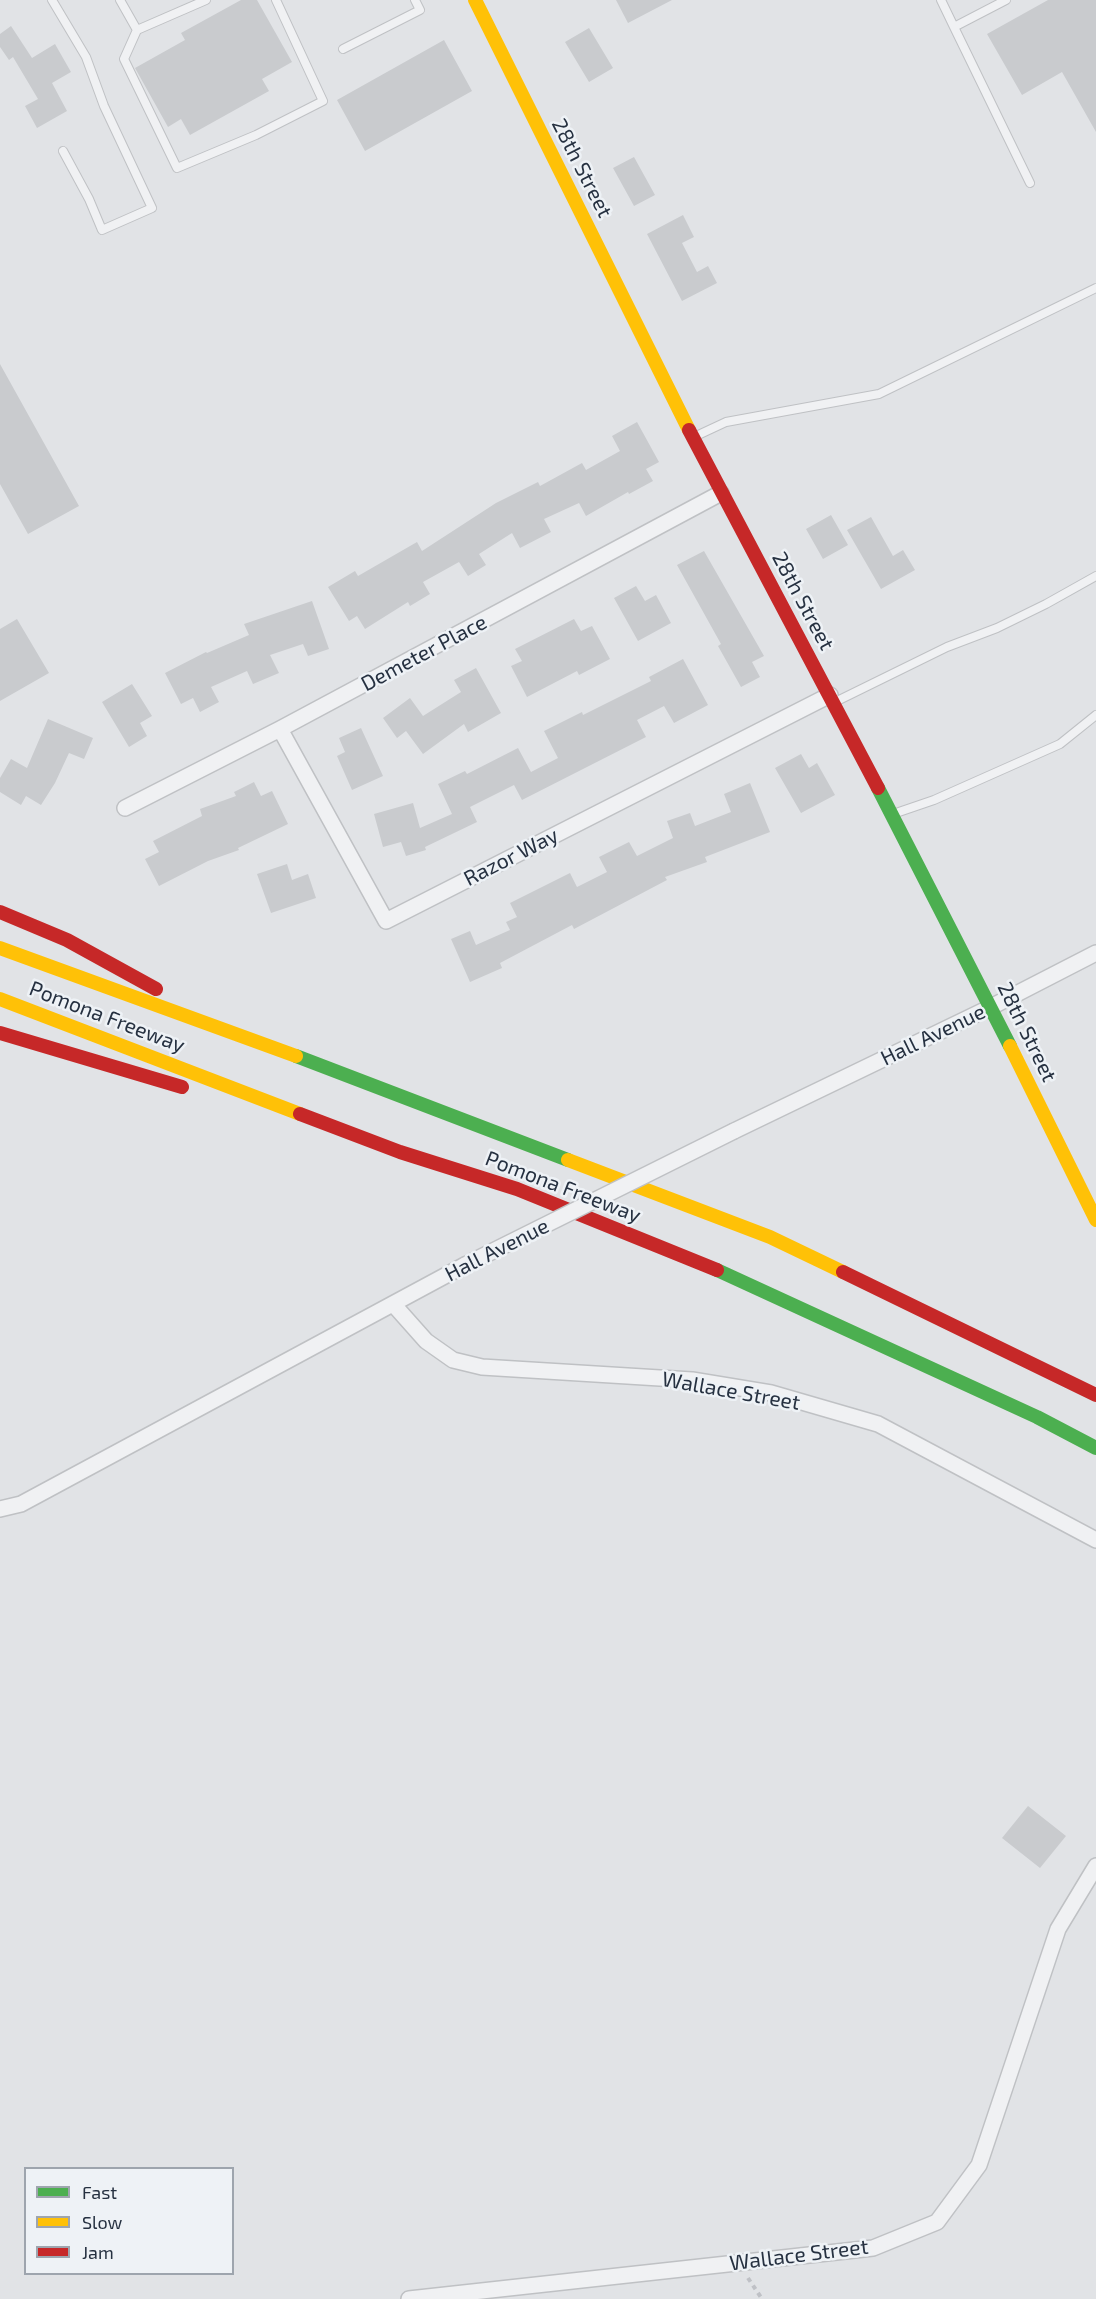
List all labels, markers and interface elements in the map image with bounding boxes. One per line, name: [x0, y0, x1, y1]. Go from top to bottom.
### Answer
street label: 28th Street: [546, 114, 618, 222]
street label: 28th Street: [767, 547, 839, 655]
street label: Demeter Place: [357, 609, 491, 697]
street label: Razor Way: [460, 823, 562, 891]
street label: Pomona Freeway: [26, 976, 188, 1058]
street label: 28th Street: [992, 978, 1062, 1086]
street label: Hall Avenue: [877, 999, 989, 1071]
street label: Pomona Freeway: [482, 1146, 644, 1228]
street label: Hall Avenue: [441, 1213, 553, 1287]
street label: Wallace Street: [660, 1366, 802, 1416]
legend: [24, 2167, 234, 2275]
text: Fast: [82, 2181, 117, 2203]
text: Slow: [82, 2211, 122, 2233]
street label: Wallace Street: [728, 2234, 870, 2276]
text: Jam: [82, 2241, 114, 2263]

